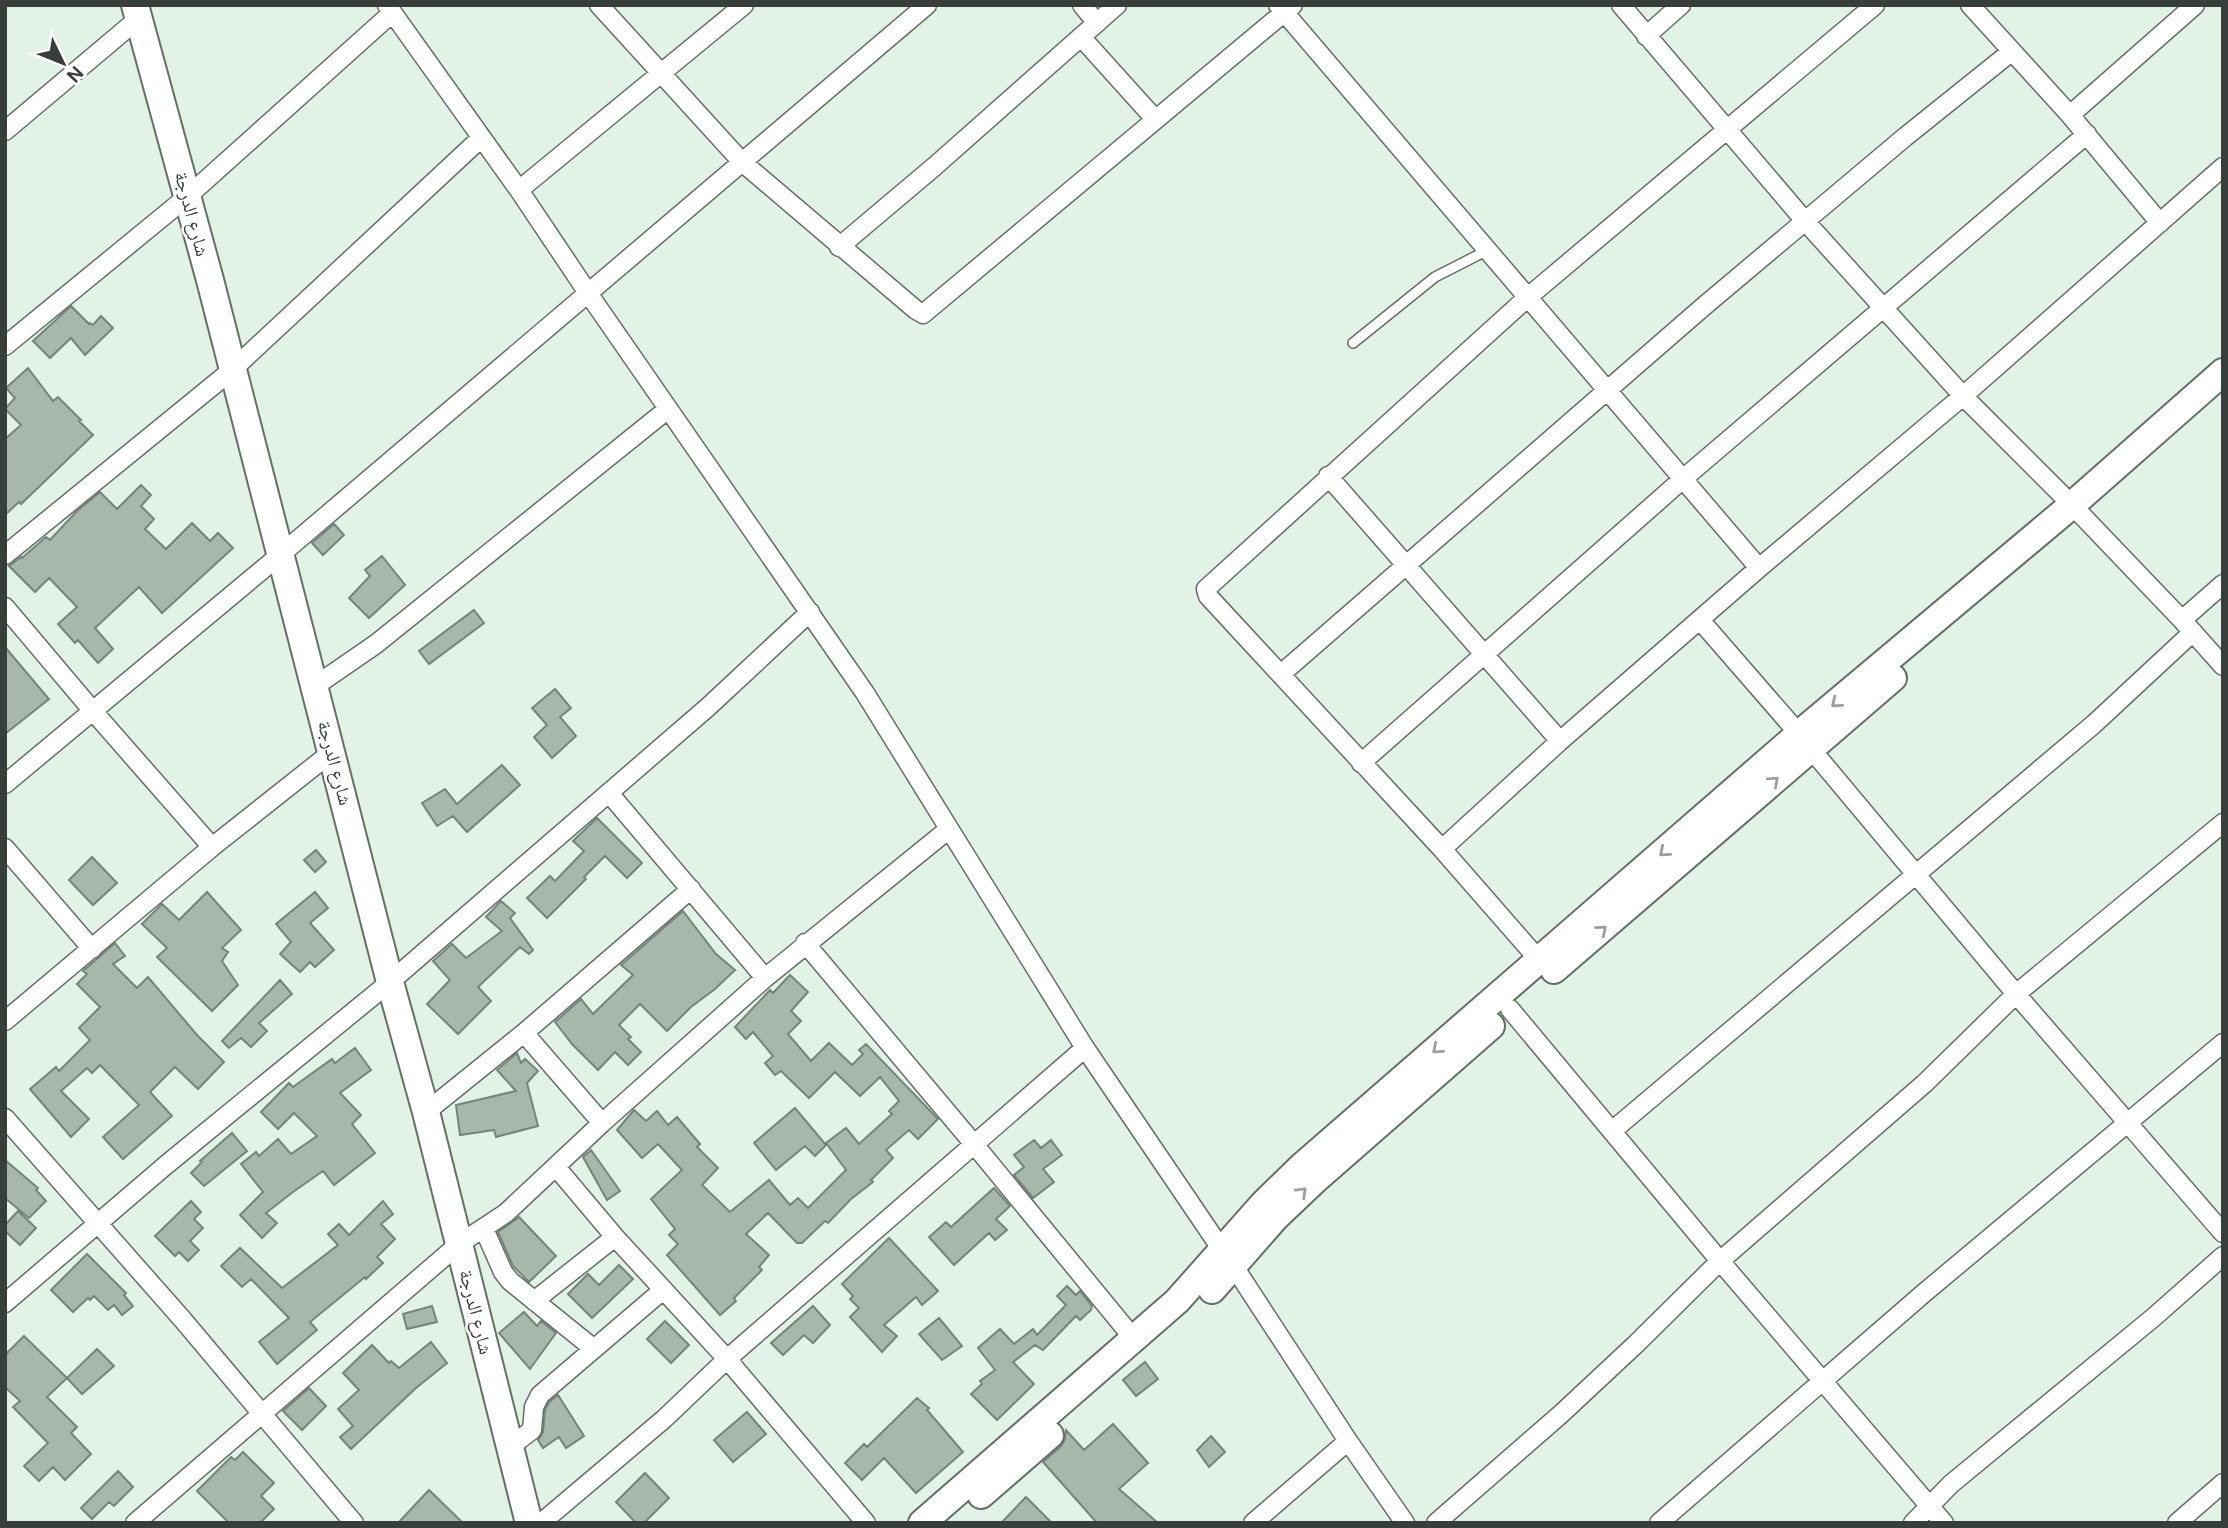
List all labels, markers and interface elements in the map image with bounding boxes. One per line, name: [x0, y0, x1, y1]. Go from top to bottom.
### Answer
north arrow: [28, 28, 98, 98]
text: N: [61, 61, 89, 88]
street label: شارع الدرجة: [169, 169, 215, 259]
one-way arrow: [1831, 695, 1844, 707]
street label: شارع الدرجة: [312, 718, 358, 808]
one-way arrow: [1766, 777, 1779, 789]
one-way arrow: [1659, 844, 1672, 856]
one-way arrow: [1594, 926, 1607, 938]
one-way arrow: [1432, 1041, 1445, 1054]
one-way arrow: [1294, 1188, 1307, 1201]
street label: شارع الدرجة: [453, 1267, 499, 1357]

